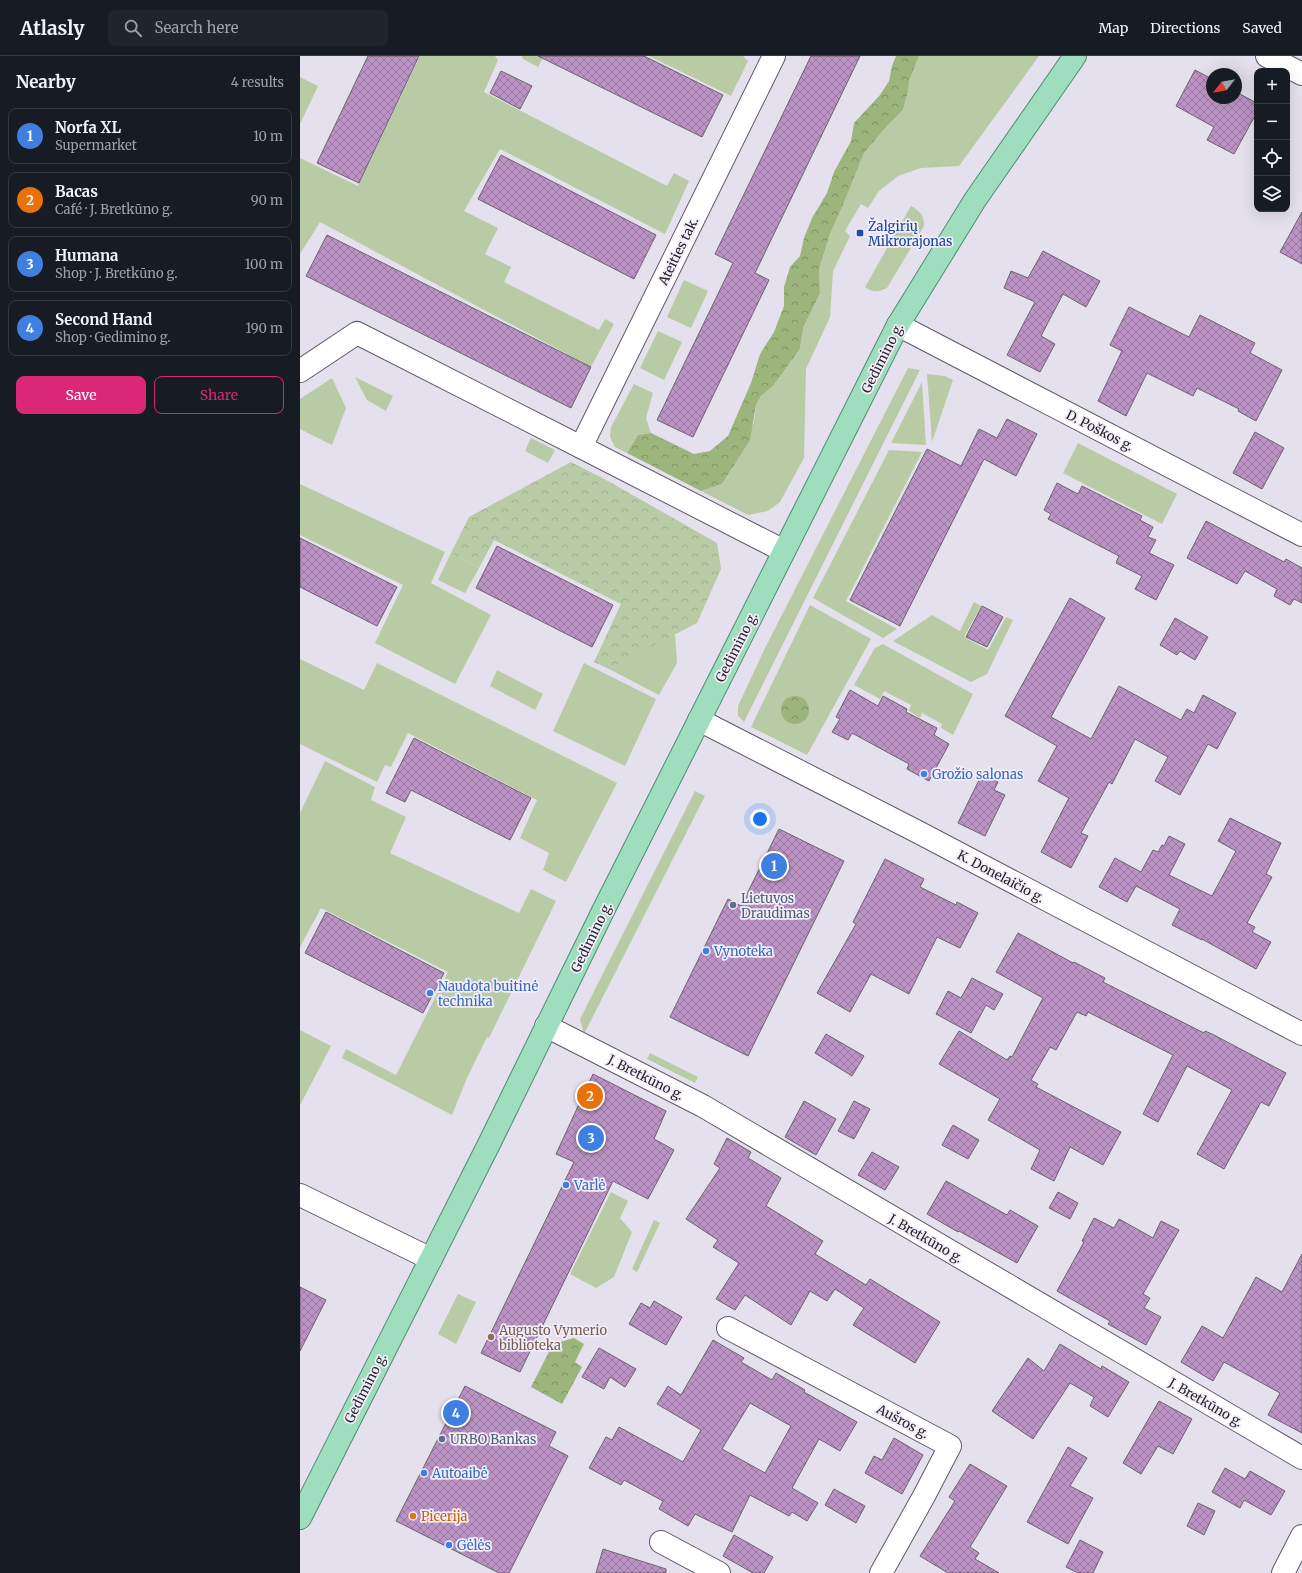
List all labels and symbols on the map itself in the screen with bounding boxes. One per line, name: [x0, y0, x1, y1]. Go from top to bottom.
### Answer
north arrow: [1206, 68, 1242, 104]
street label: Ateities tak.: [654, 214, 702, 289]
place label: Žalgirių Mikrorajonas: [868, 217, 952, 250]
marker: Žalgirių Mikrorajonas: [855, 228, 865, 238]
street label: Gedimino g.: [858, 320, 907, 396]
street label: D. Poškos g.: [1063, 406, 1136, 455]
street label: Gedimino g.: [712, 609, 761, 685]
place label: Grožio salonas: [932, 766, 1023, 783]
marker: Grožio salonas: [919, 769, 929, 779]
your location: [750, 809, 770, 829]
street label: K. Donelaičio g.: [954, 846, 1047, 906]
pin: 1: [761, 851, 787, 881]
place label: Lietuvos Draudimas: [741, 890, 810, 922]
street label: Gedimino g.: [567, 899, 616, 975]
marker: Lietuvos Draudimas: [728, 900, 738, 910]
place label: Vynoteka: [713, 943, 773, 960]
marker: Vynoteka: [701, 946, 711, 956]
place label: Naudota buitinė technika: [438, 978, 538, 1010]
marker: Naudota buitinė technika: [425, 988, 435, 998]
street label: J. Bretkūno g.: [604, 1051, 687, 1104]
pin: 2: [577, 1081, 603, 1111]
pin: 3: [578, 1123, 604, 1153]
place label: Varlė: [573, 1177, 606, 1194]
marker: Varlė: [561, 1180, 571, 1190]
street label: J. Bretkūno g.: [885, 1210, 966, 1267]
place label: Augusto Vymerio biblioteka: [498, 1322, 607, 1354]
marker: Augusto Vymerio biblioteka: [486, 1332, 496, 1342]
street label: Gedimino g.: [341, 1350, 390, 1426]
street label: J. Bretkūno g.: [1165, 1374, 1246, 1431]
pin: 4: [443, 1398, 469, 1428]
street label: Aušros g.: [873, 1400, 932, 1442]
place label: URBO Bankas: [450, 1431, 536, 1448]
marker: URBO Bankas: [437, 1434, 447, 1444]
place label: Autoaibė: [431, 1465, 488, 1482]
marker: Autoaibė: [419, 1468, 429, 1478]
place label: Picerija: [421, 1508, 467, 1525]
marker: Picerija: [408, 1511, 418, 1521]
place label: Gėlės: [457, 1537, 491, 1554]
marker: Gėlės: [444, 1540, 454, 1550]

